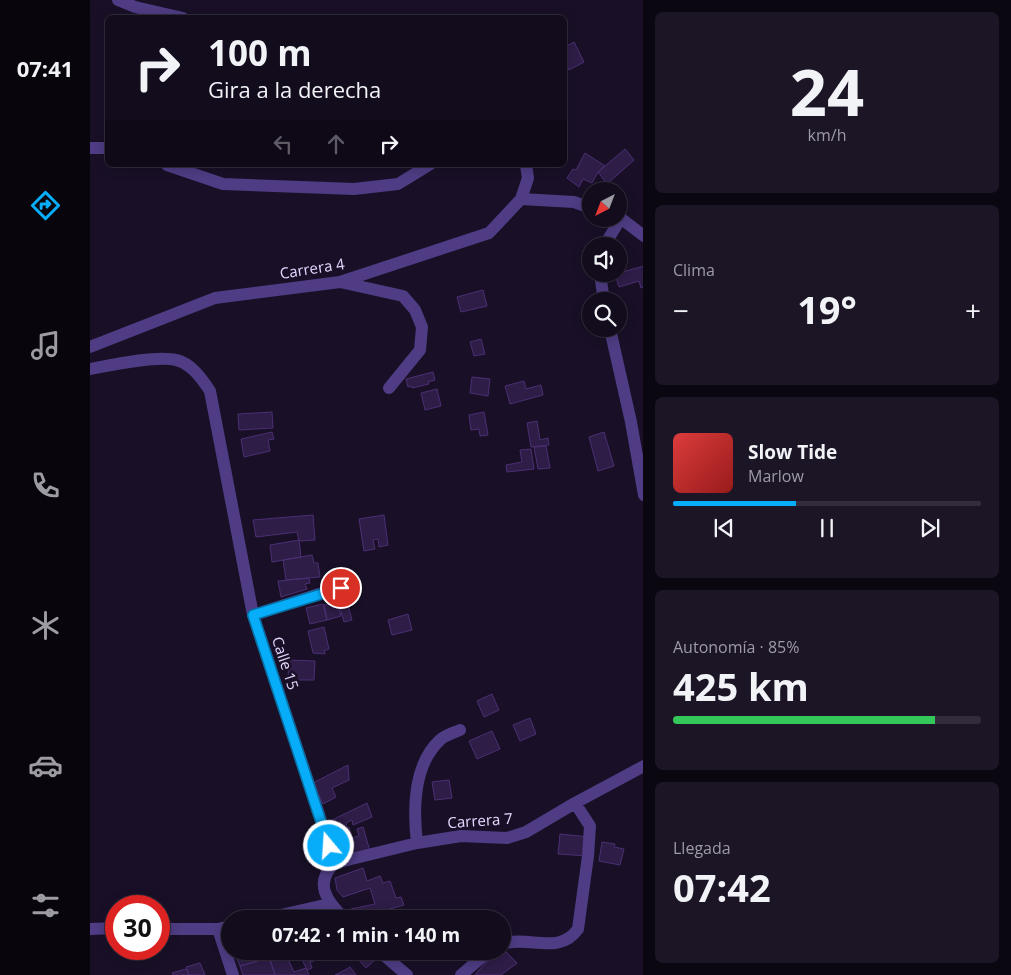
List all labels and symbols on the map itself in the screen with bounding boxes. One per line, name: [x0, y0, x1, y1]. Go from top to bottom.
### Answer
north arrow: [582, 182, 628, 228]
street label: Carrera 4: [278, 253, 346, 283]
pin: [320, 567, 362, 609]
street label: Calle 15: [268, 634, 304, 692]
street label: Carrera 7: [447, 808, 513, 832]
position arrow: [302, 819, 354, 871]
speed limit sign: 30: [105, 895, 170, 960]

